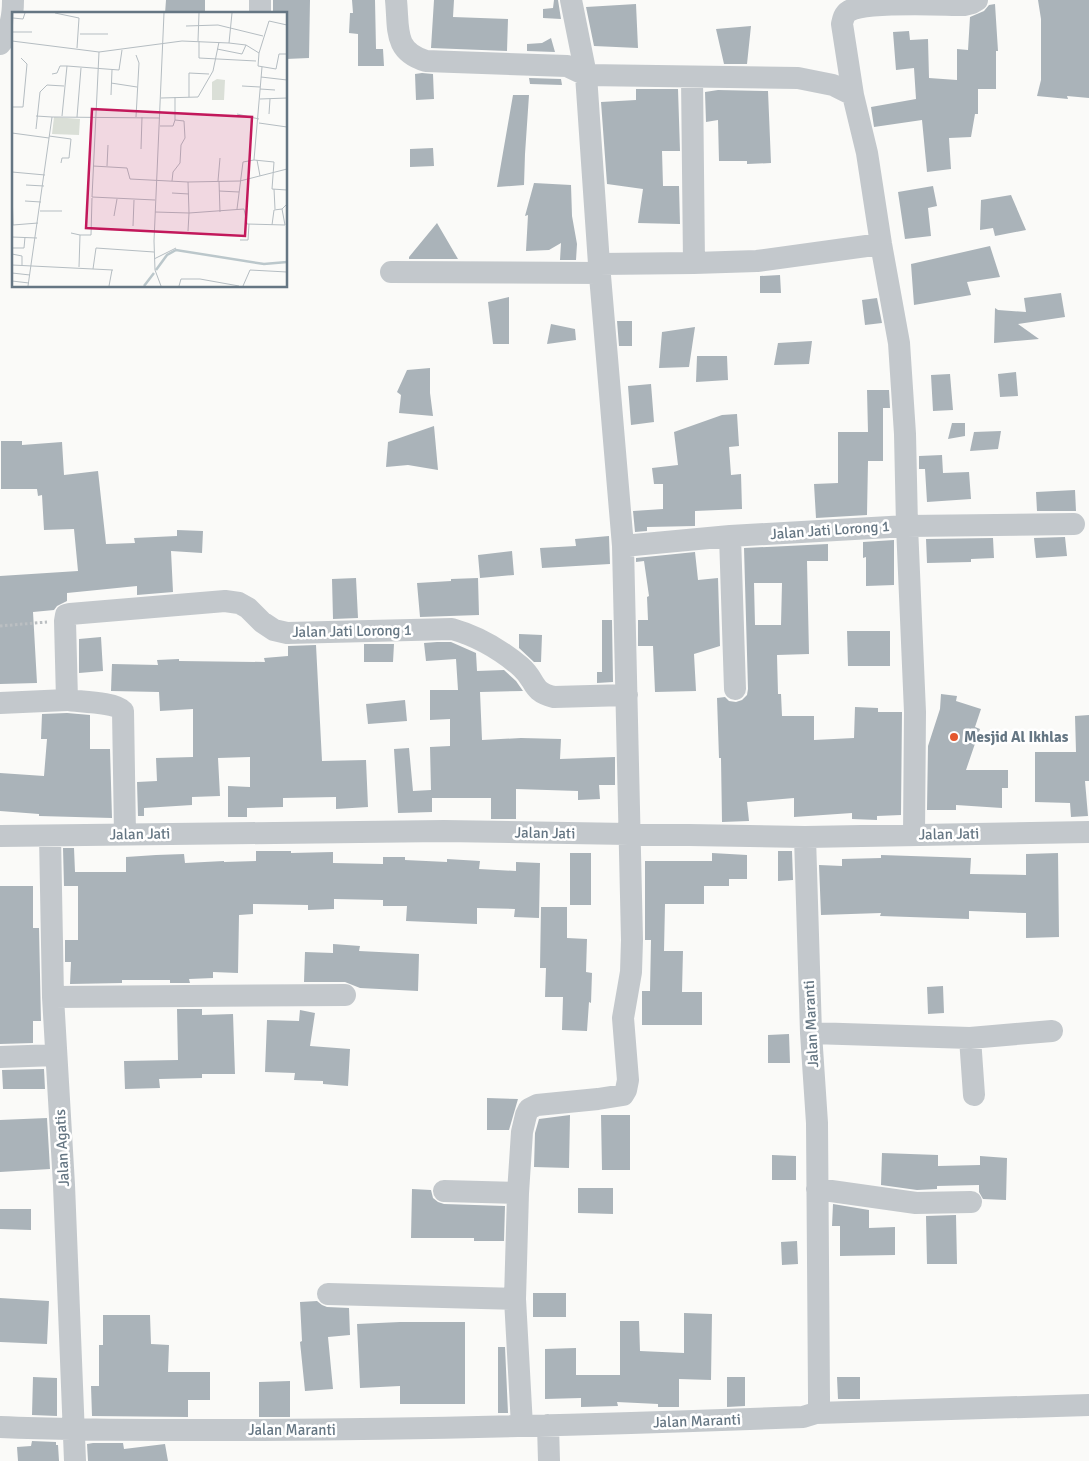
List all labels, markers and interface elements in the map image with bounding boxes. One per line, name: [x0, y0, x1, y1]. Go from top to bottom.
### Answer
inset map: [12, 12, 288, 288]
street label: Jalan Jati Lorong 1: [770, 517, 890, 543]
street label: Jalan Jati Lorong 1: [292, 621, 412, 641]
place label: Mesjid Al Ikhlas: [964, 728, 1069, 746]
marker: Mesjid Al Ikhlas: [948, 731, 960, 743]
street label: Jalan Jati: [515, 823, 575, 843]
street label: Jalan Jati: [110, 824, 170, 844]
street label: Jalan Jati: [919, 824, 979, 844]
street label: Jalan Maranti: [800, 980, 822, 1068]
street label: Jalan Agatis: [51, 1108, 73, 1187]
street label: Jalan Maranti: [653, 1410, 741, 1432]
street label: Jalan Maranti: [248, 1421, 336, 1439]

